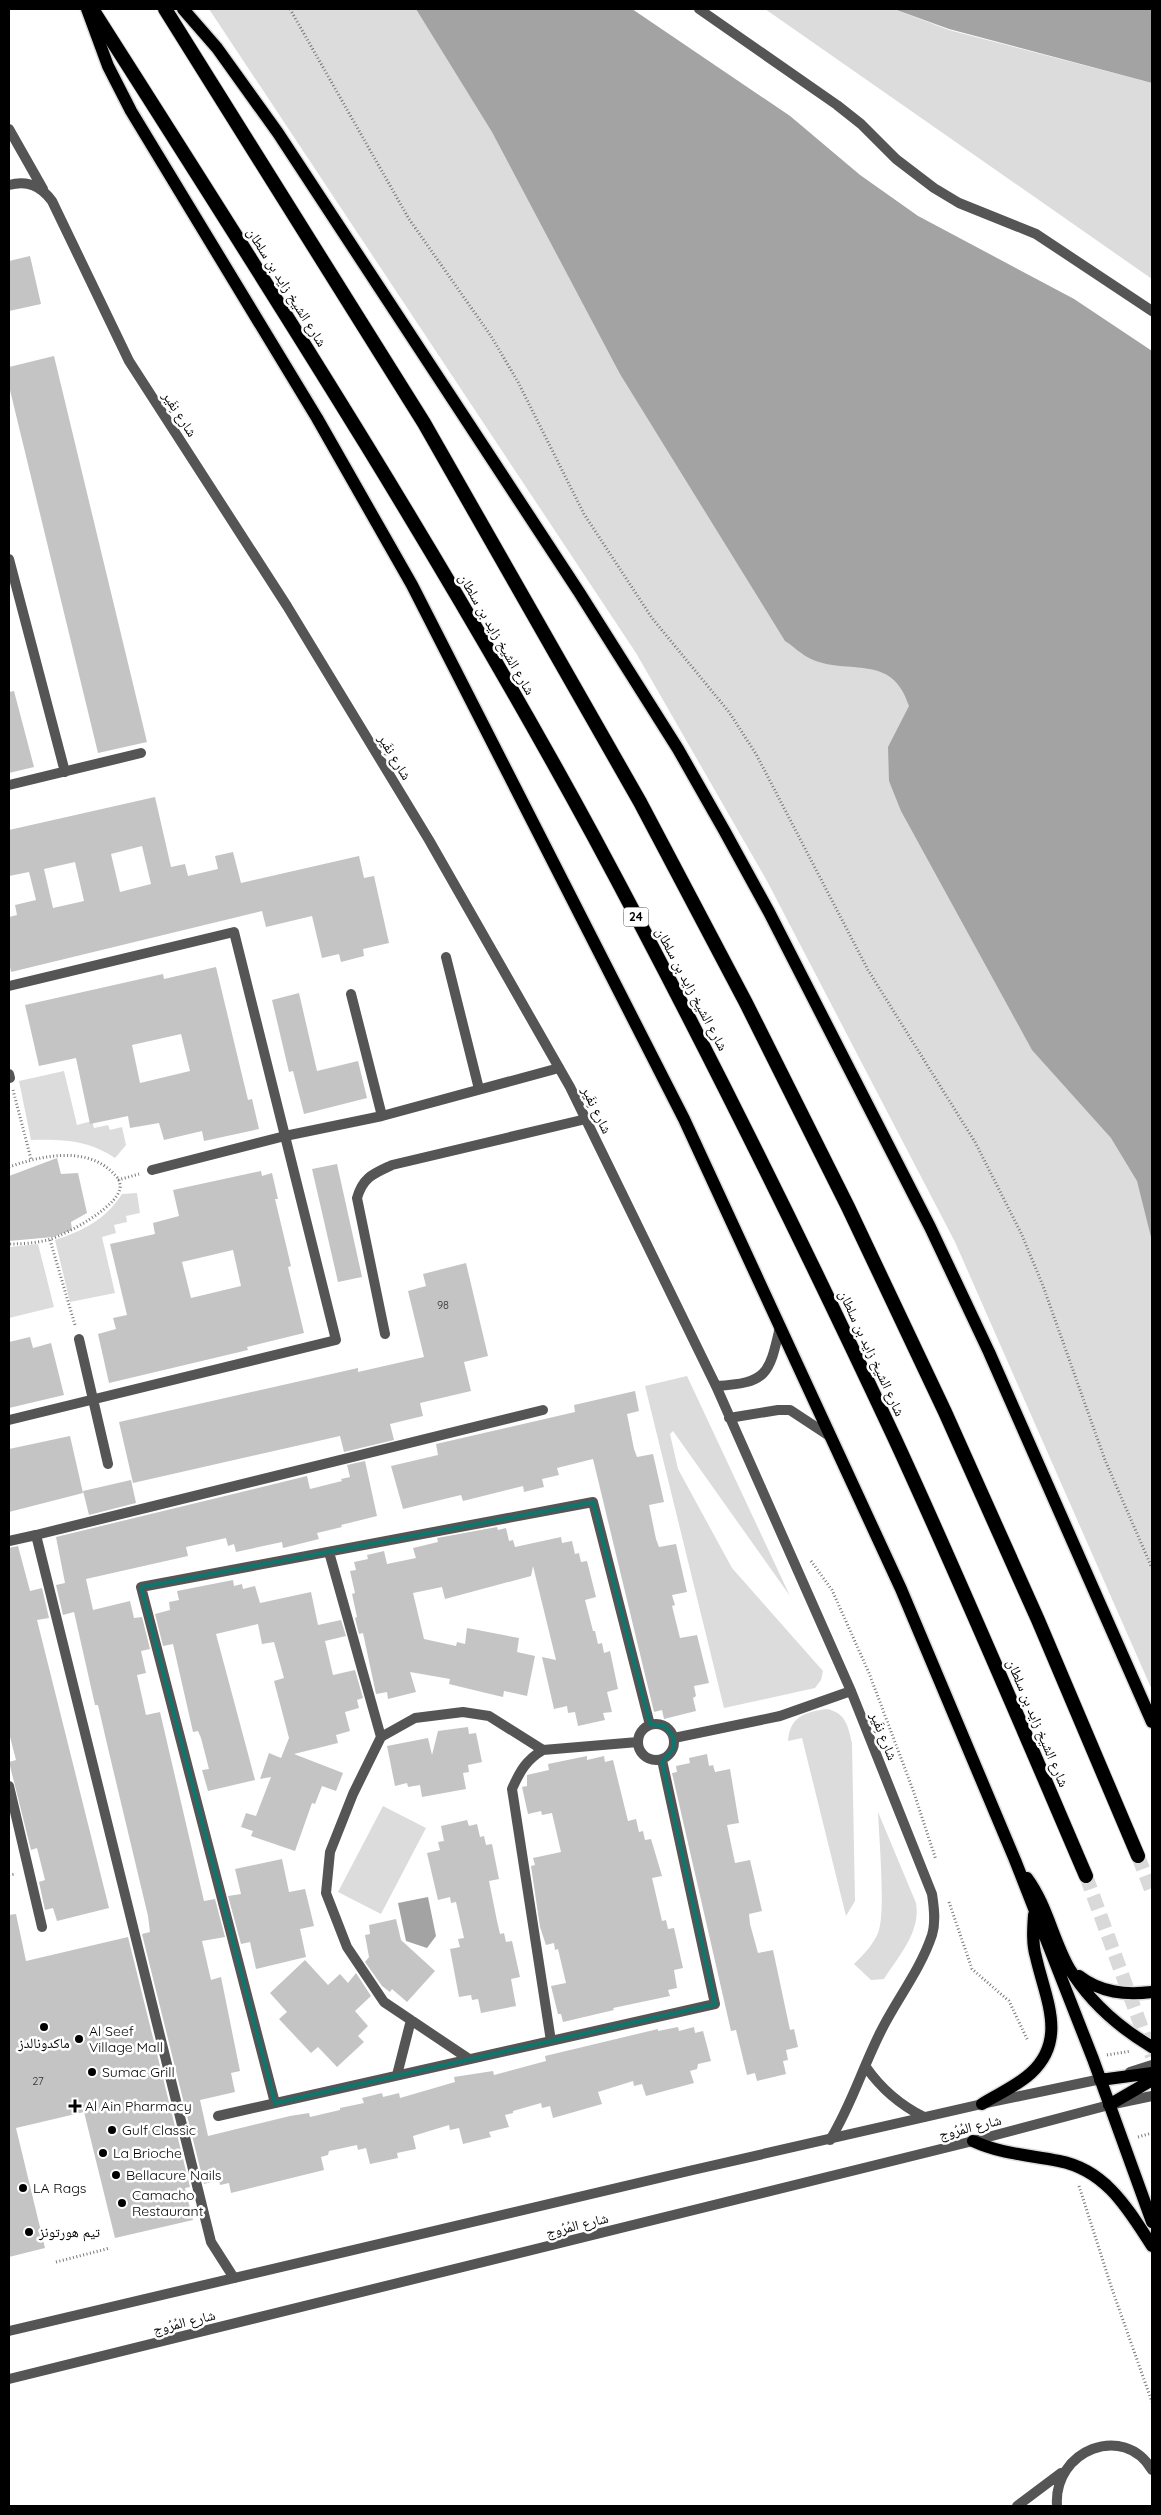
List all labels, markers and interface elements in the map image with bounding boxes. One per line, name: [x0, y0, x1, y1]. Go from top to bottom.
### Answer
street label: شارع الشيخ زايد بن سلطان: [242, 224, 331, 351]
street label: شارع نِفَير: [157, 387, 201, 441]
street label: شارع الشيخ زايد بن سلطان: [454, 570, 539, 698]
street label: شارع نِفَير: [373, 730, 416, 784]
road number: 24: [624, 908, 648, 926]
street label: شارع الشيخ زايد بن سلطان: [651, 924, 732, 1054]
street label: شارع نِفَير: [577, 1083, 616, 1137]
street label: شارع الشيخ زايد بن سلطان: [834, 1287, 909, 1419]
house number: 98: [437, 1298, 449, 1312]
street label: شارع الشيخ زايد بن سلطان: [1002, 1656, 1073, 1790]
street label: شارع نِفَير: [865, 1708, 902, 1763]
marker: ماكدونالدز: [38, 2021, 50, 2033]
place label: Al Seef Village Mall: [89, 2022, 163, 2056]
marker: Al Seef Village Mall: [73, 2033, 85, 2045]
place label: ماكدونالدز: [17, 2034, 70, 2052]
place label: Sumac Grill: [102, 2063, 175, 2081]
marker: Sumac Grill: [86, 2066, 98, 2078]
house number: 27: [32, 2074, 44, 2088]
place label: Al Ain Pharmacy: [85, 2097, 192, 2115]
marker: Al Ain Pharmacy: [69, 2100, 81, 2112]
street label: شارع المُرُوج: [937, 2111, 1003, 2144]
place label: Gulf Classic: [122, 2121, 196, 2139]
marker: Gulf Classic: [106, 2124, 118, 2136]
place label: La Brioche: [113, 2144, 182, 2162]
marker: La Brioche: [97, 2147, 109, 2159]
place label: Bellacure Nails: [126, 2166, 221, 2184]
marker: Bellacure Nails: [110, 2169, 122, 2181]
place label: LA Rags: [33, 2179, 86, 2197]
marker: LA Rags: [17, 2182, 29, 2194]
place label: Camacho Restaurant: [132, 2186, 204, 2220]
marker: Camacho Restaurant: [116, 2197, 128, 2209]
street label: شارع المُرُوج: [544, 2209, 610, 2242]
place label: تيم هورتونز: [38, 2223, 100, 2242]
marker: تيم هورتونز: [23, 2226, 35, 2238]
street label: شارع المُرُوج: [151, 2306, 217, 2339]

